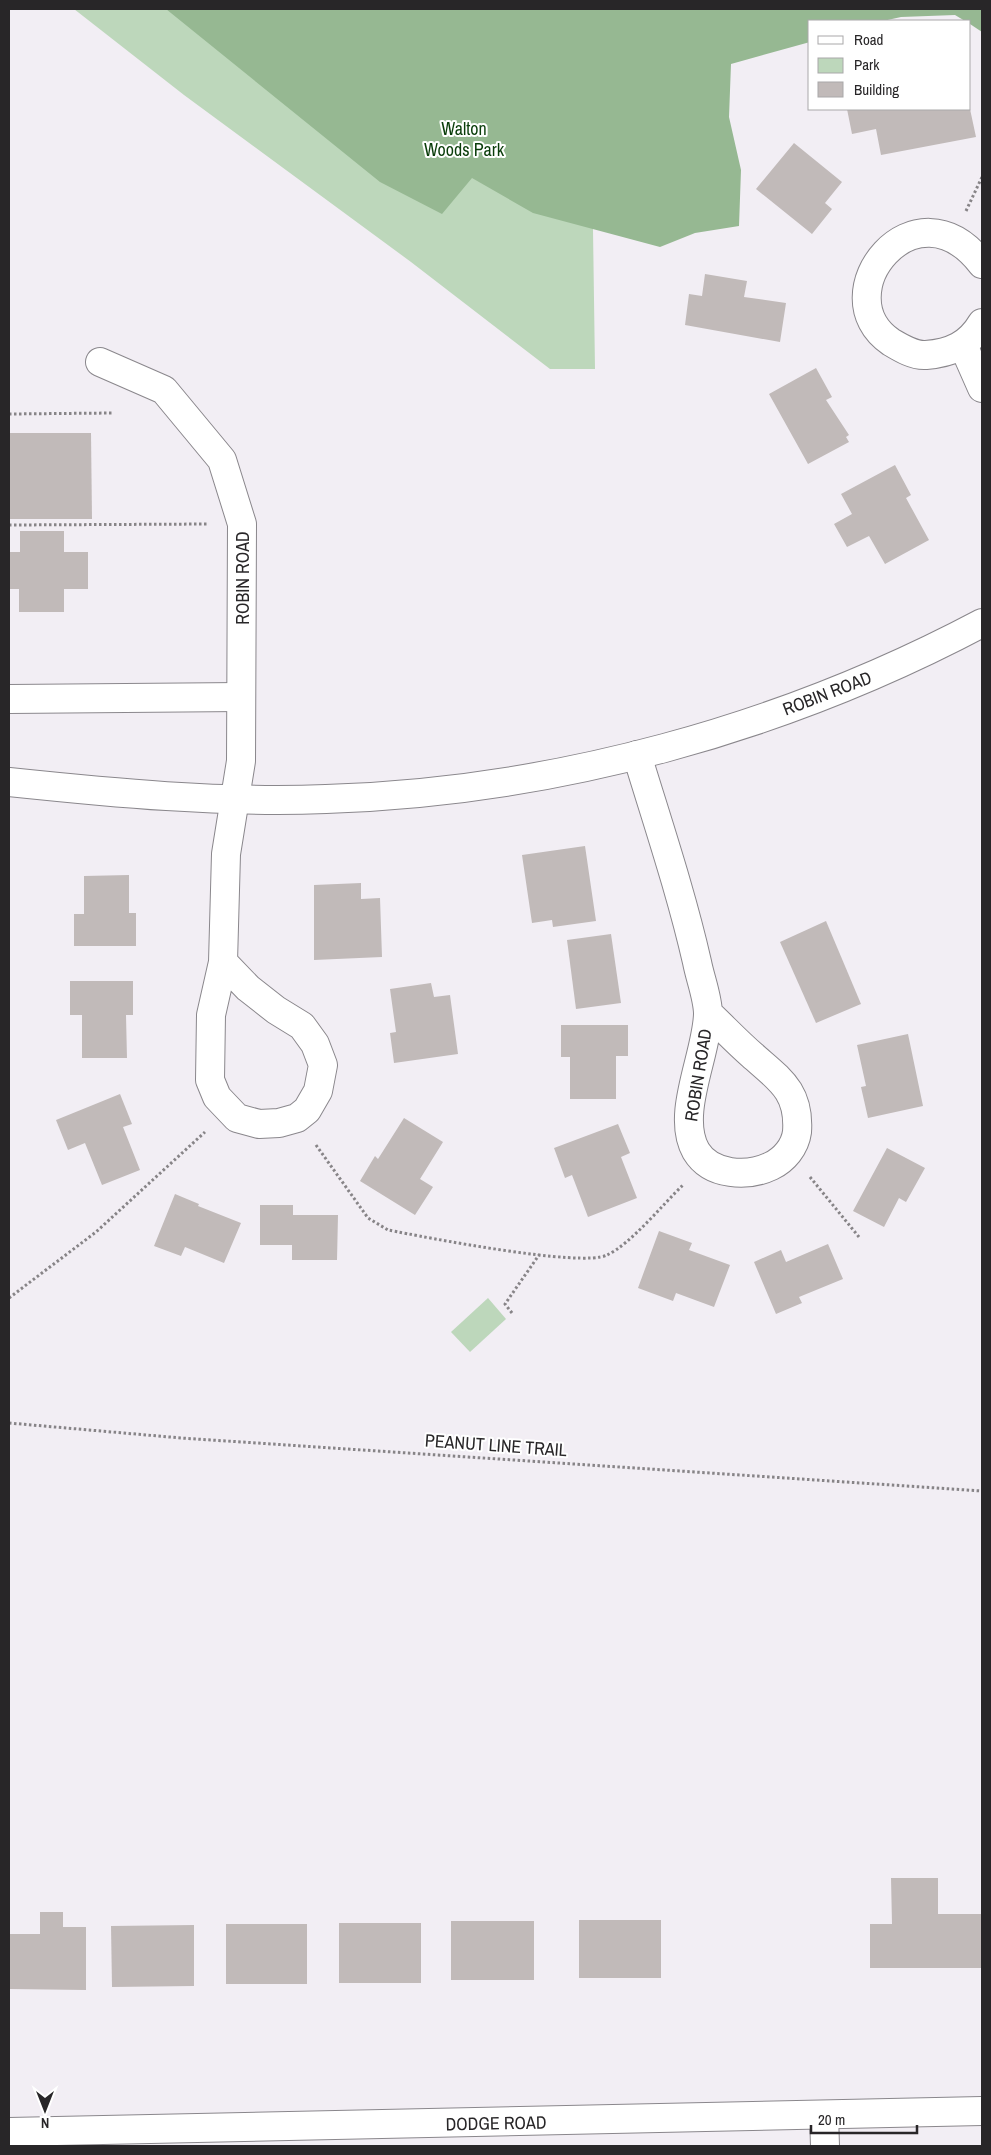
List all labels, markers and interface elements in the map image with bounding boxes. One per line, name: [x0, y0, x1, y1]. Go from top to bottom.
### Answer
legend: [808, 20, 971, 110]
text: Road: [854, 29, 883, 50]
text: Park: [854, 54, 880, 75]
text: Building: [854, 79, 899, 100]
park label: Walton Woods Park: [424, 116, 505, 162]
street label: ROBIN ROAD: [230, 531, 255, 625]
street label: ROBIN ROAD: [779, 665, 875, 721]
street label: ROBIN ROAD: [678, 1027, 718, 1123]
street label: PEANUT LINE TRAIL: [424, 1428, 568, 1462]
north arrow: [20, 2085, 70, 2135]
scale bar: [811, 2102, 917, 2134]
text: 20 m: [818, 2109, 845, 2130]
street label: DODGE ROAD: [445, 2110, 547, 2136]
text: N: [41, 2114, 49, 2132]

